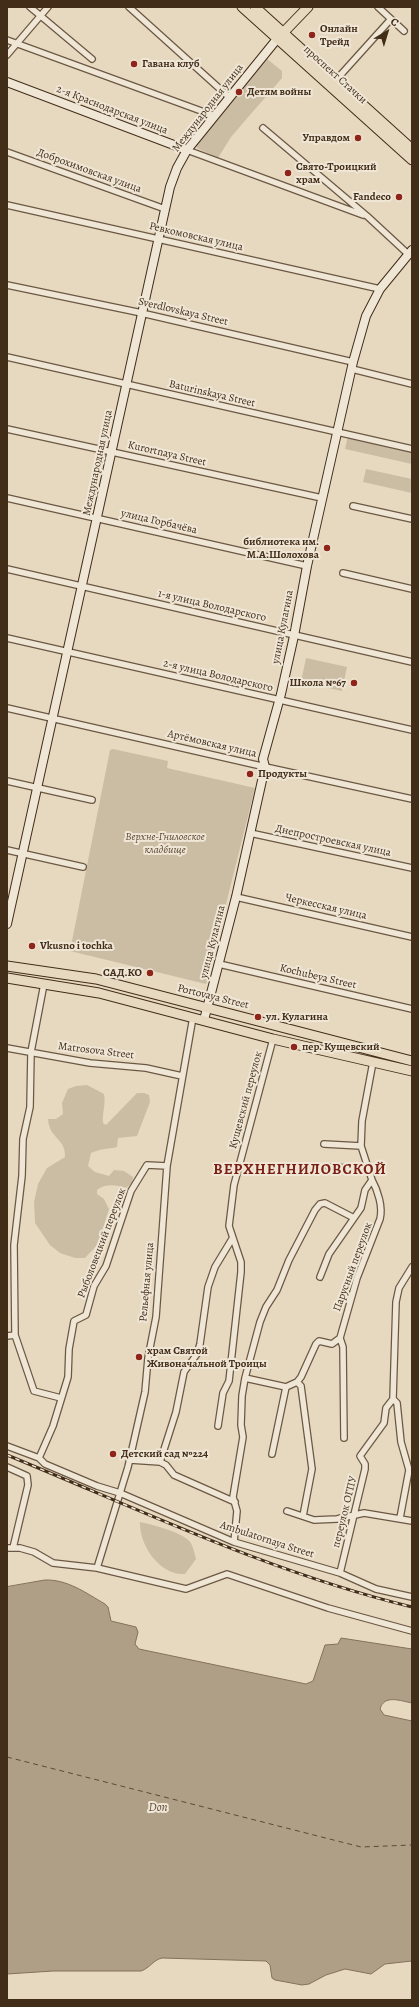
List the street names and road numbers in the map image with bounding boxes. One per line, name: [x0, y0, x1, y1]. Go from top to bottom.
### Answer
street label: проспект Стачки: [301, 43, 369, 107]
street label: Международная улица: [170, 61, 246, 155]
street label: 2-я Краснодарская улица: [54, 83, 170, 137]
street label: Доброхимовская улица: [35, 146, 143, 196]
street label: Ревкомовская улица: [148, 220, 244, 254]
street label: Sverdlovskaya Street: [137, 295, 229, 329]
street label: Baturinskaya Street: [168, 378, 256, 410]
street label: Международная улица: [80, 409, 116, 517]
street label: Kurortnaya Street: [126, 439, 208, 469]
street label: улица Горбачёва: [120, 507, 198, 537]
street label: 1-я улица Володарского: [157, 587, 267, 625]
street label: улица Кулагина: [269, 589, 297, 665]
street label: 2-я улица Володарского: [162, 657, 274, 695]
street label: Артёмовская улица: [166, 727, 258, 761]
street label: Днепростроевская улица: [274, 822, 392, 860]
street label: Черкесская улица: [284, 891, 368, 923]
street label: улица Кулагина: [198, 904, 228, 980]
street label: Kochubeya Street: [278, 962, 358, 992]
street label: Portovaya Street: [176, 982, 250, 1012]
street label: Matrosova Street: [57, 1040, 135, 1062]
street label: Кущевский переулок: [227, 1050, 265, 1150]
street label: Рыболовецкий переулок: [75, 1186, 129, 1300]
street label: Парусный переулок: [331, 1221, 375, 1313]
street label: Рельефная улица: [137, 1242, 157, 1322]
street label: переулок ОГПУ: [330, 1475, 360, 1549]
street label: Ambulatornaya Street: [218, 1519, 316, 1561]

